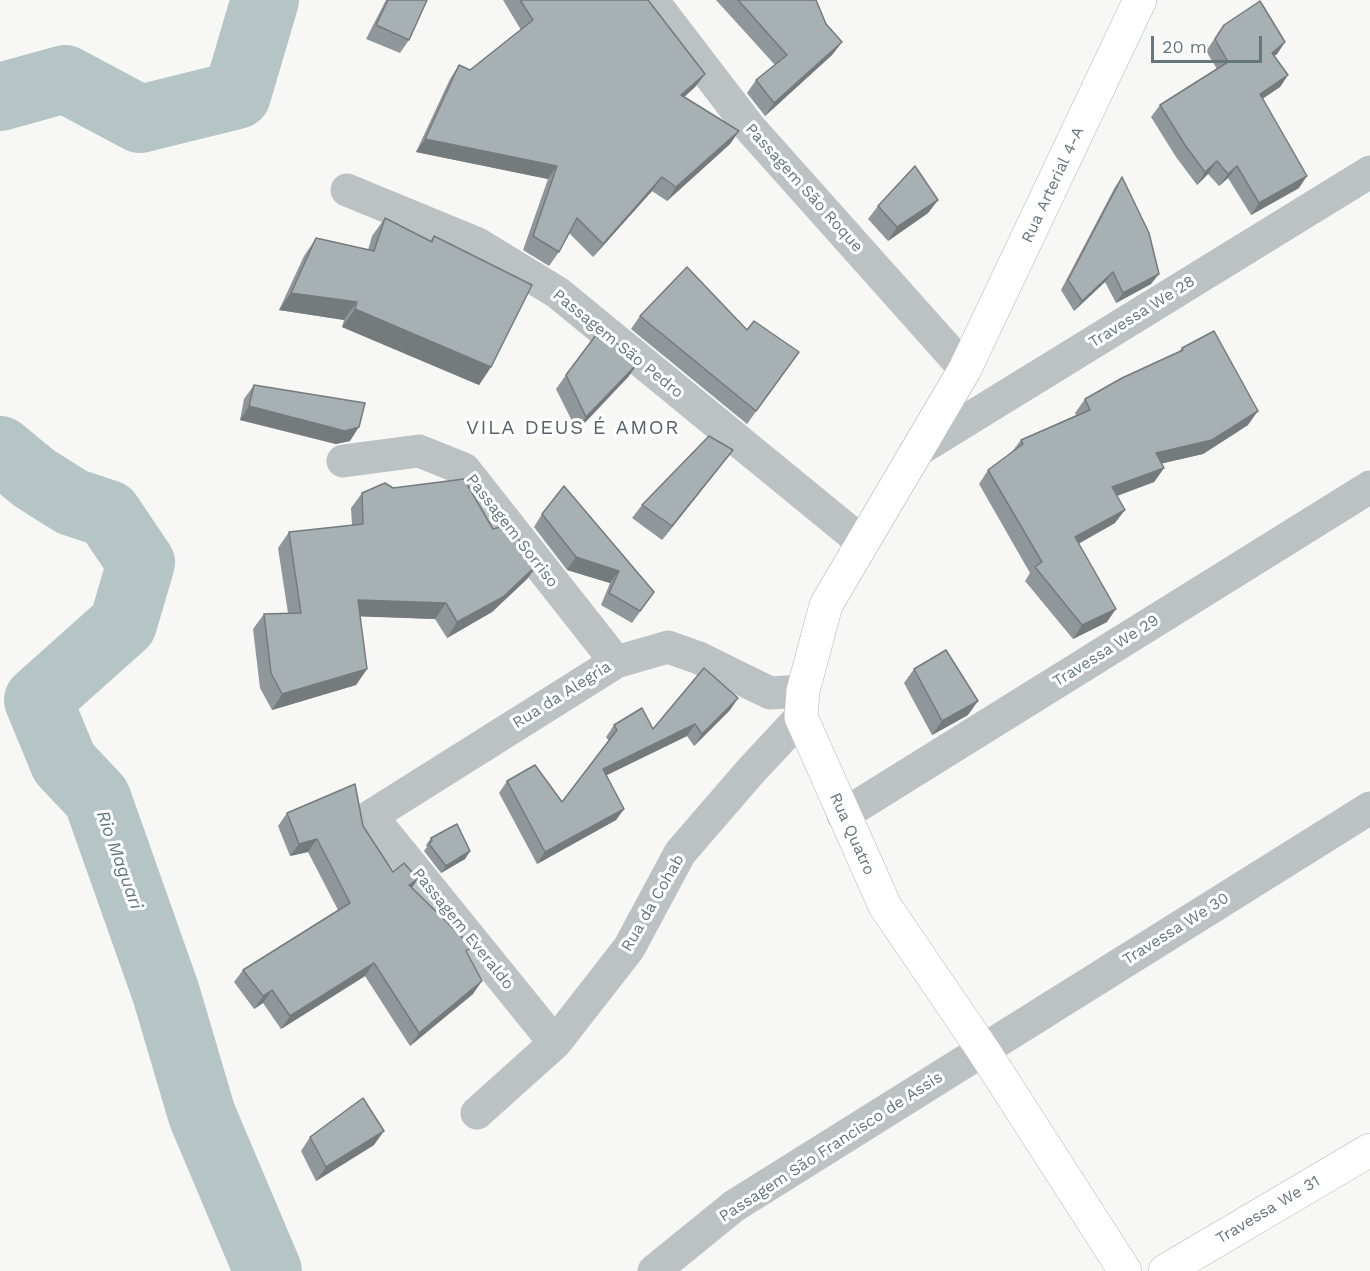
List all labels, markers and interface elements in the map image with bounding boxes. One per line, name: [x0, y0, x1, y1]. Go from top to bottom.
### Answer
scale bar: [1154, 24, 1265, 62]
text: 20 m: [1162, 36, 1207, 57]
street label: Passagem São Roque: [741, 120, 867, 256]
street label: Rua Arterial 4-A: [1018, 124, 1088, 246]
street label: Travessa We 28: [1085, 272, 1199, 352]
street label: Passagem São Pedro: [549, 286, 687, 402]
district label: VILA DEUS É AMOR: [466, 416, 680, 440]
street label: Passagem Sorriso: [462, 471, 562, 591]
street label: Travessa We 29: [1049, 611, 1163, 691]
street label: Rua da Alegria: [509, 657, 615, 733]
street label: Rua Quatro: [825, 790, 879, 878]
water label: Rio Maguari: [91, 808, 147, 912]
street label: Rua da Cohab: [617, 851, 689, 955]
street label: Passagem Everaldo: [408, 865, 518, 993]
street label: Travessa We 30: [1119, 889, 1233, 969]
street label: Passagem São Francisco de Assis: [716, 1068, 946, 1226]
street label: Travessa We 31: [1213, 1171, 1323, 1249]

